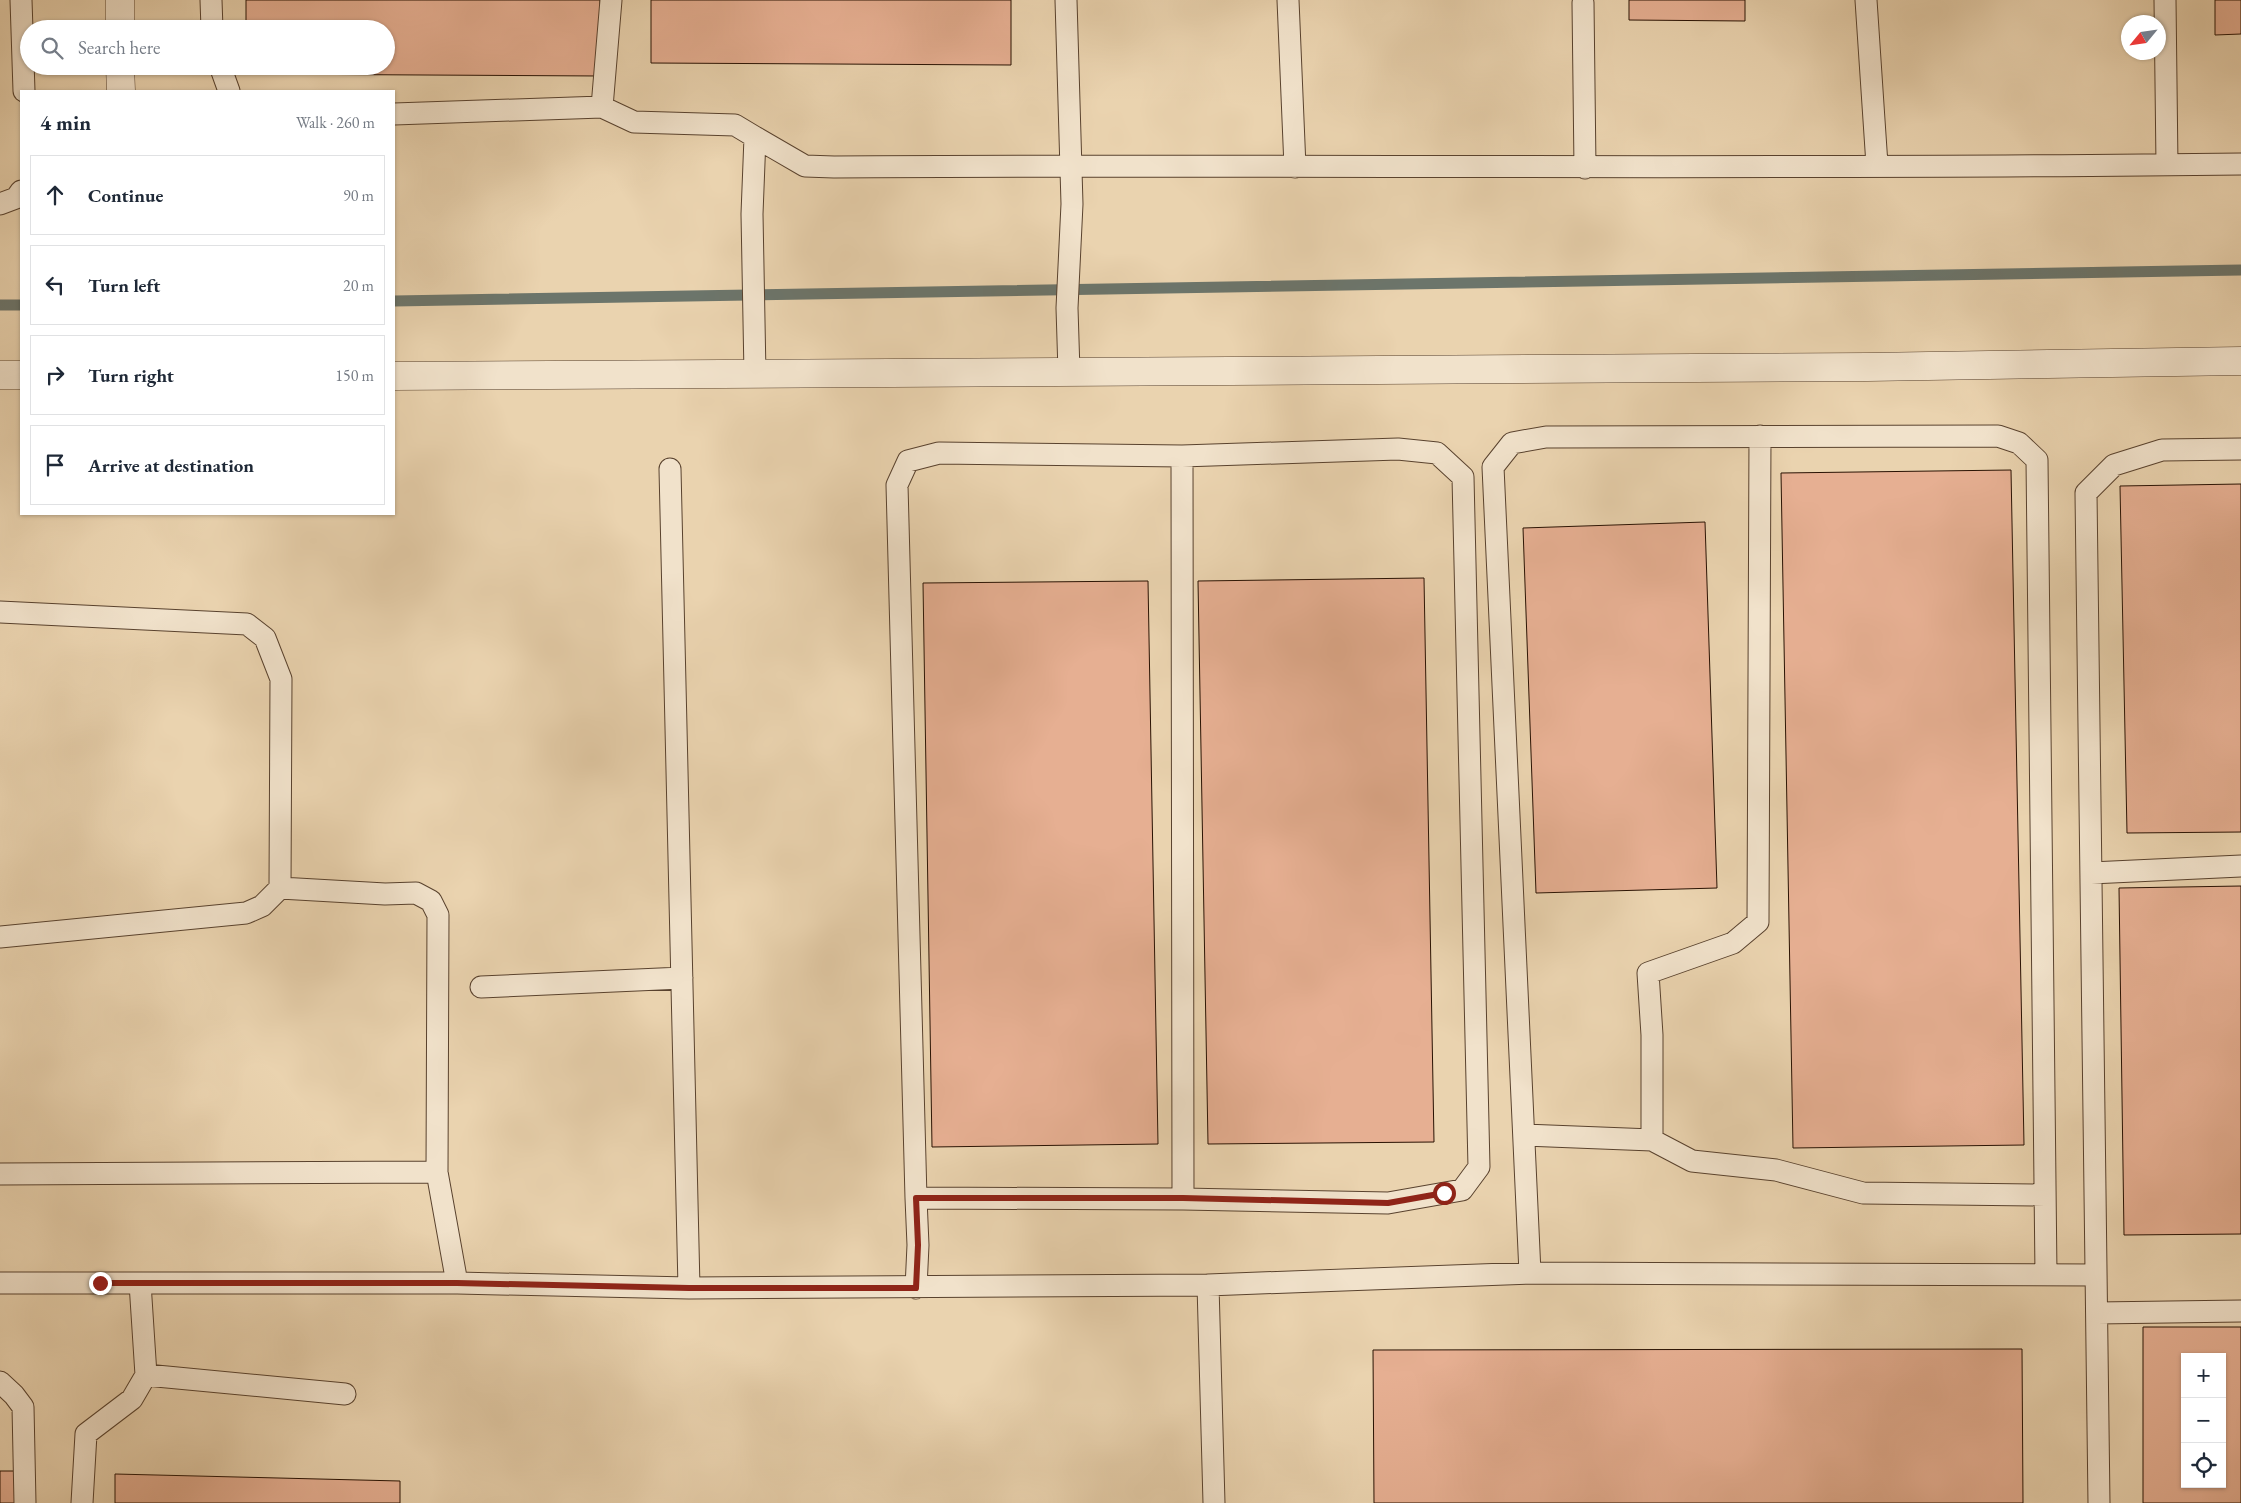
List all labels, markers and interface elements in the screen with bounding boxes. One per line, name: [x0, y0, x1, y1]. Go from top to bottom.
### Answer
north arrow: [2121, 15, 2166, 60]
search box: [20, 20, 395, 75]
icon: search: [38, 34, 66, 62]
text: Search here: [78, 35, 160, 60]
text: 4 min: [40, 109, 91, 136]
text: Walk · 260 m: [296, 112, 375, 133]
icon: ahead: [41, 181, 69, 209]
text: Continue: [88, 183, 163, 208]
text: 90 m: [343, 185, 374, 206]
icon: left: [41, 271, 69, 299]
text: Turn left: [88, 273, 160, 298]
text: 20 m: [343, 275, 374, 296]
icon: right: [41, 361, 69, 389]
text: Turn right: [88, 363, 174, 388]
text: 150 m: [335, 365, 374, 386]
icon: arrive: [41, 451, 69, 479]
text: Arrive at destination: [88, 453, 254, 478]
route start: [1433, 1182, 1456, 1205]
route end: [89, 1272, 112, 1295]
map controls: [2181, 1353, 2226, 1488]
button: +: [2181, 1353, 2226, 1398]
button: −: [2181, 1398, 2226, 1443]
button: locate: [2181, 1443, 2226, 1488]

